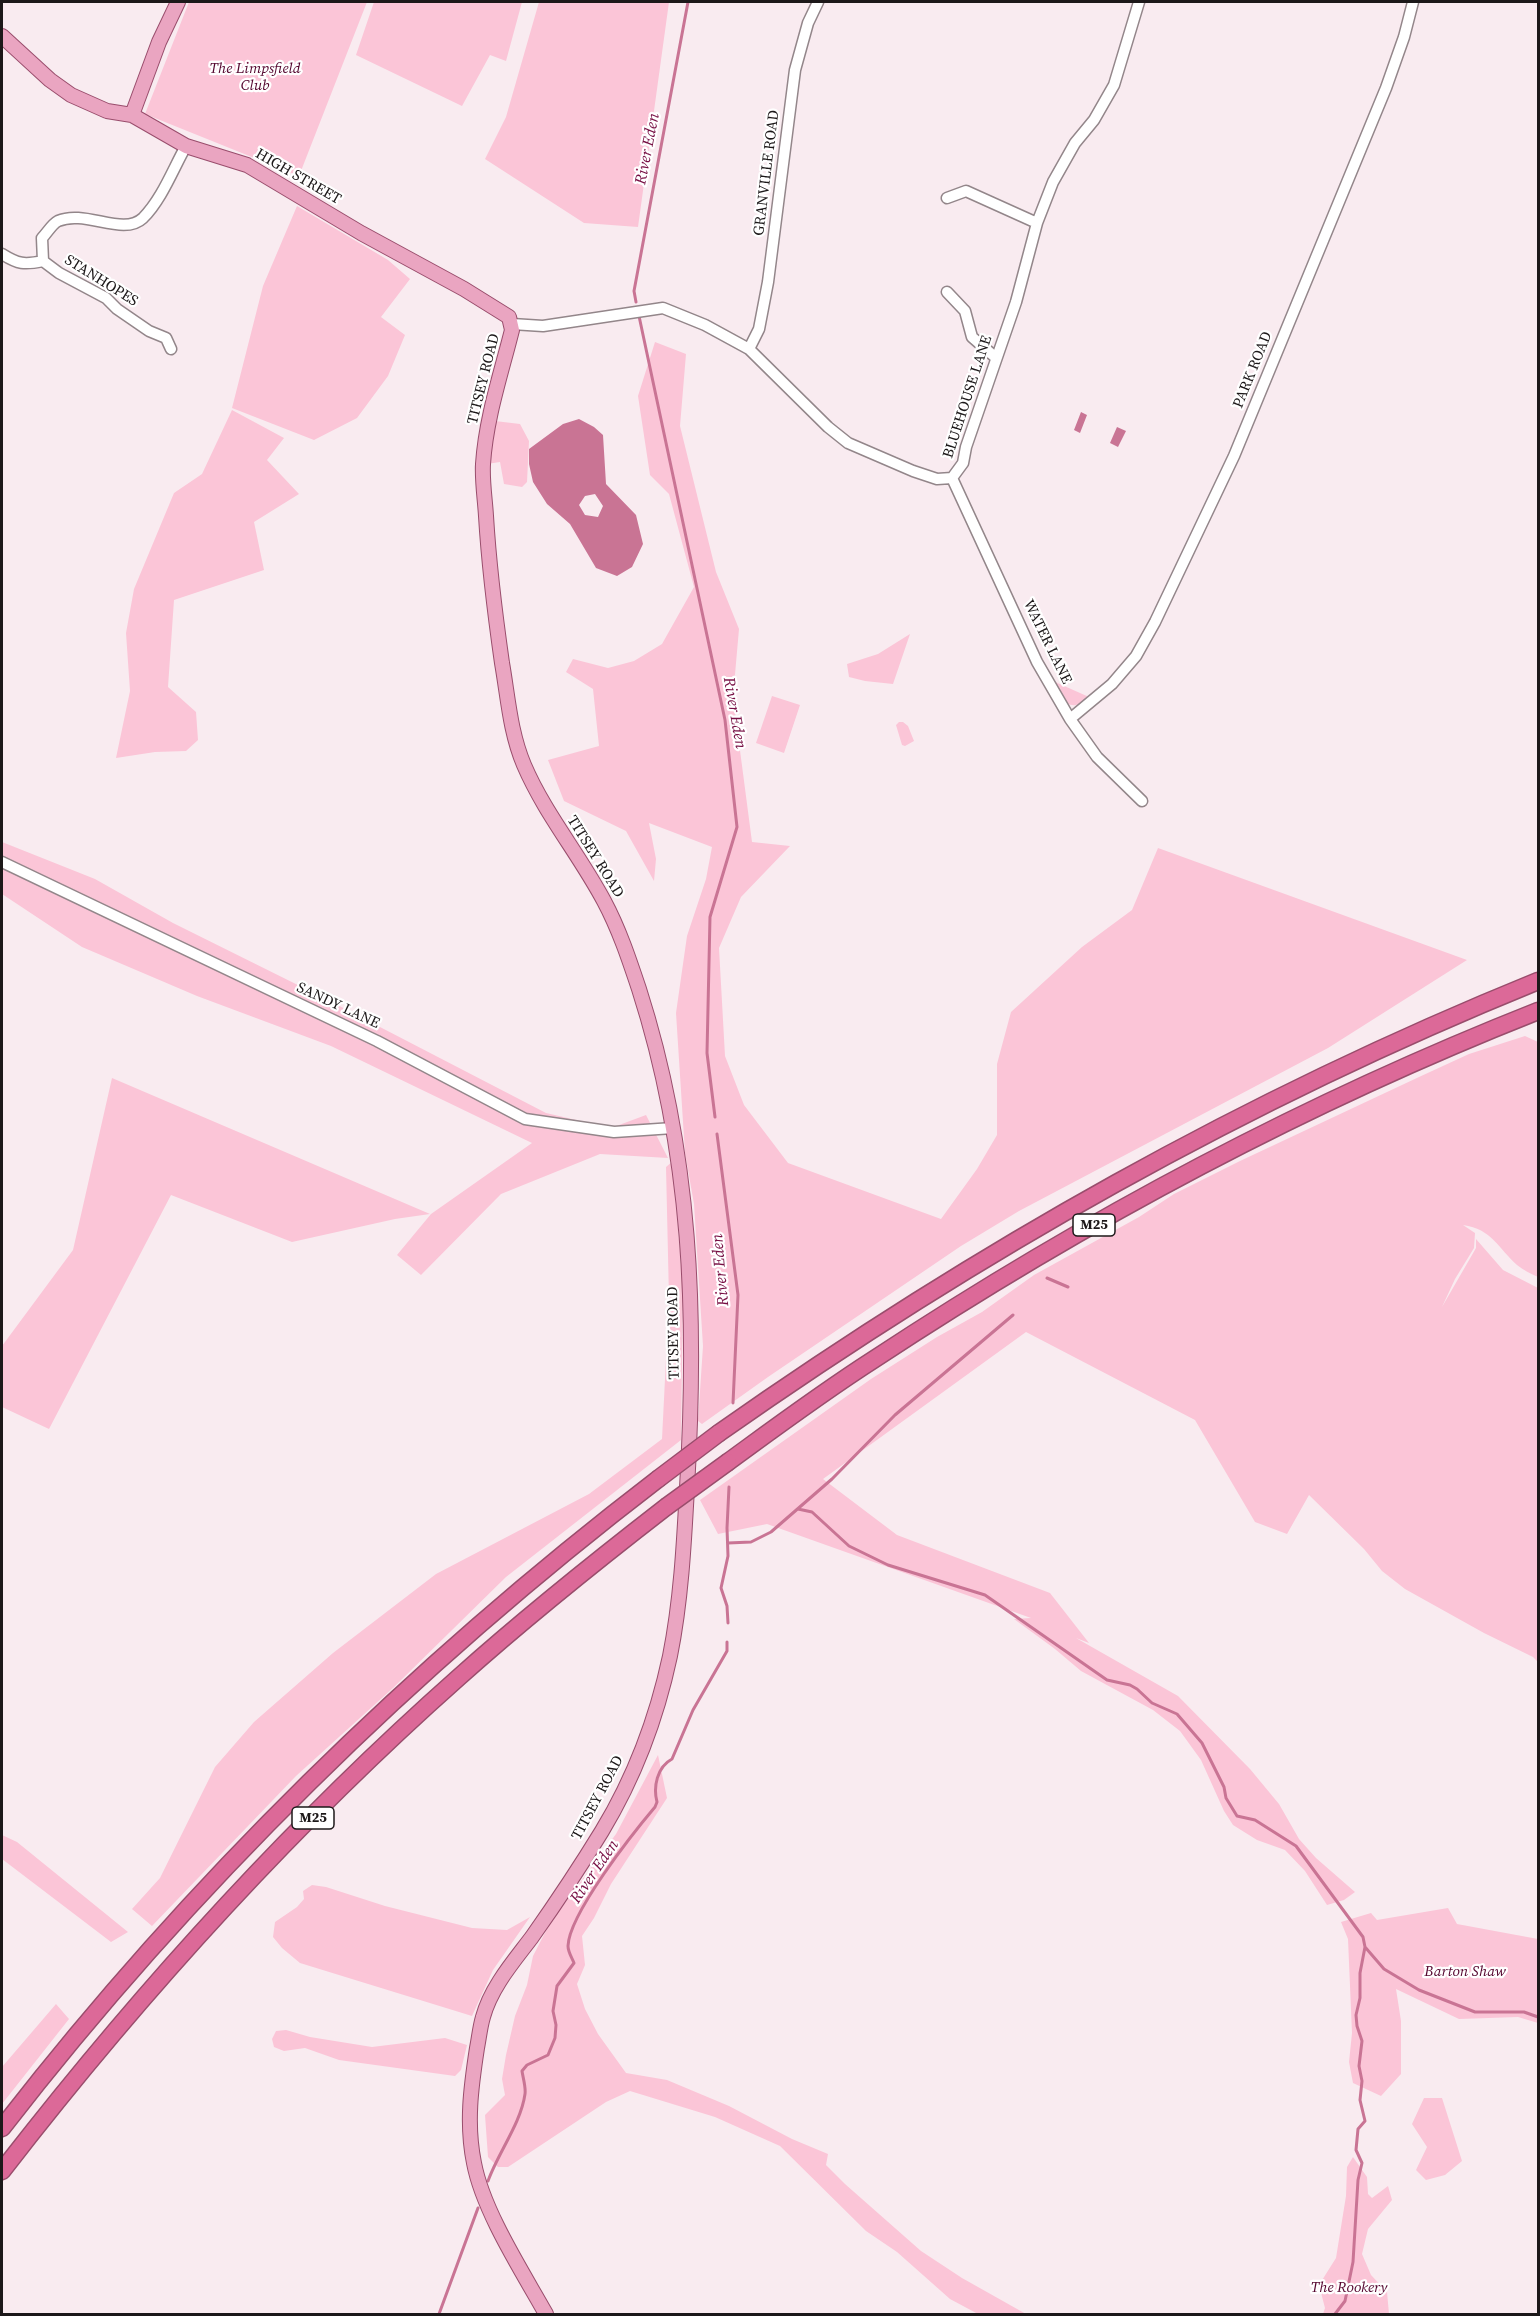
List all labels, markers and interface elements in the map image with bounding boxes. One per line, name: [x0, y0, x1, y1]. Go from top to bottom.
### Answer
park label: The Limpsfield Club: [210, 60, 300, 95]
street label: GRANVILLE ROAD: [750, 109, 784, 237]
water label: River Eden: [632, 112, 664, 186]
street label: HIGH STREET: [252, 145, 344, 209]
street label: STANHOPES: [61, 251, 141, 311]
street label: PARK ROAD: [1230, 329, 1276, 411]
street label: TITSEY ROAD: [464, 332, 504, 426]
street label: BLUEHOUSE LANE: [940, 333, 996, 461]
street label: WATER LANE: [1019, 597, 1075, 687]
water label: River Eden: [718, 676, 750, 750]
street label: TITSEY ROAD: [563, 813, 627, 901]
street label: SANDY LANE: [294, 979, 382, 1033]
road number: M25: [1073, 1214, 1115, 1236]
water label: River Eden: [708, 1233, 734, 1307]
street label: TITSEY ROAD: [664, 1286, 684, 1380]
street label: TITSEY ROAD: [568, 1753, 628, 1843]
road number: M25: [292, 1807, 334, 1829]
water label: River Eden: [567, 1837, 623, 1907]
park label: Barton Shaw: [1424, 1963, 1506, 1981]
park label: The Rookery: [1311, 2279, 1387, 2297]

